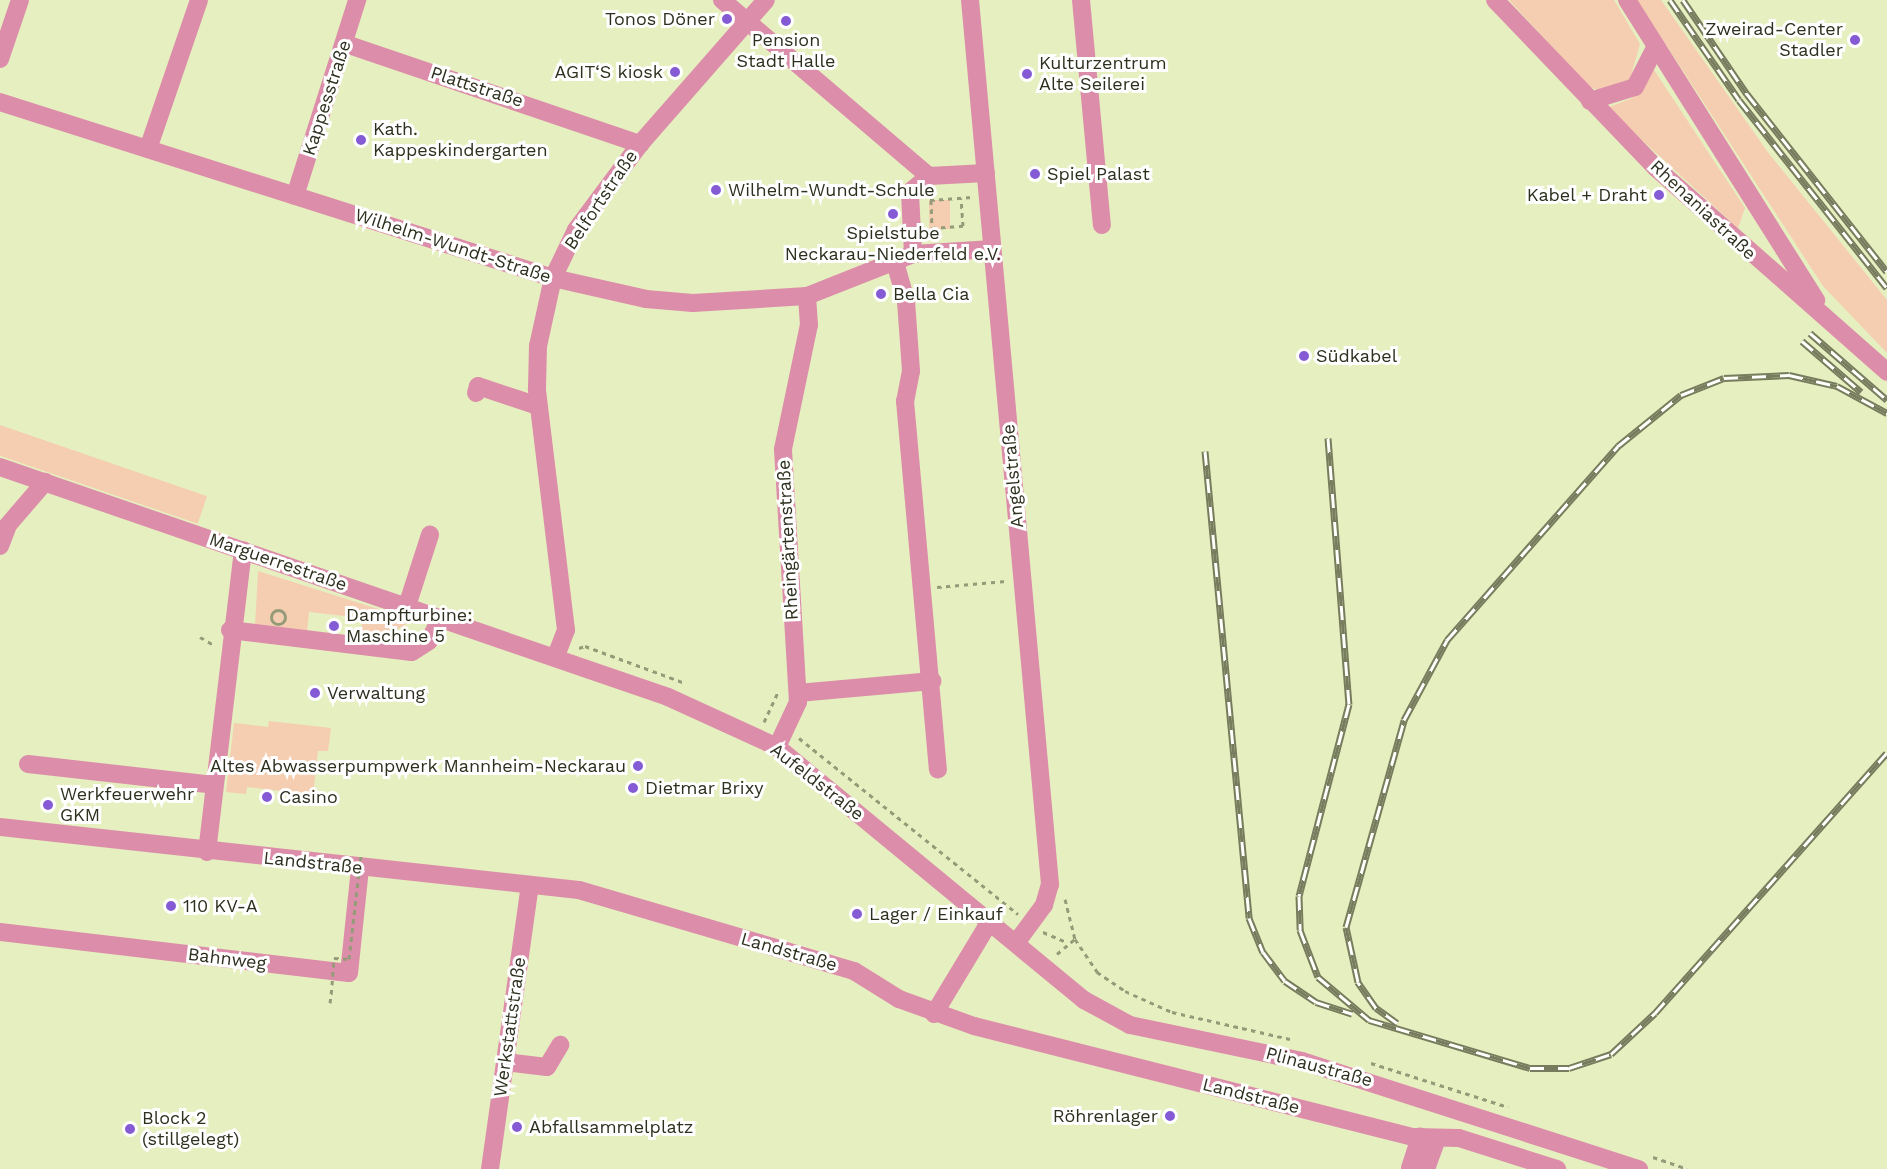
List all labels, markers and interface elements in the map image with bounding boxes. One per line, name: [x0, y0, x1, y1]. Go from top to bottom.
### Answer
place label: Tonos Döner: [605, 8, 715, 30]
marker: Tonos Döner: [720, 12, 734, 26]
marker: Pension Stadt Halle: [779, 14, 793, 28]
place label: Zweirad-Center Stadler: [1705, 19, 1843, 62]
place label: Pension Stadt Halle: [737, 30, 835, 72]
marker: Zweirad-Center Stadler: [1848, 33, 1862, 47]
street label: Kappesstraße: [298, 38, 356, 158]
place label: Kulturzentrum Alte Seilerei: [1039, 53, 1167, 96]
place label: AGIT‘S kiosk: [555, 61, 663, 83]
street label: Plattstraße: [428, 62, 526, 112]
marker: AGIT‘S kiosk: [668, 65, 682, 79]
marker: Kulturzentrum Alte Seilerei: [1020, 67, 1034, 81]
place label: Kath. Kappeskindergarten: [373, 119, 548, 162]
marker: Kath. Kappeskindergarten: [354, 133, 368, 147]
street label: Belfortstraße: [560, 146, 642, 254]
street label: Rhenaniastraße: [1646, 156, 1760, 264]
place label: Spiel Palast: [1047, 163, 1150, 185]
marker: Spiel Palast: [1028, 167, 1042, 181]
place label: Wilhelm-Wundt-Schule: [728, 179, 935, 201]
marker: Wilhelm-Wundt-Schule: [709, 183, 723, 197]
place label: Kabel + Draht: [1526, 184, 1647, 206]
marker: Kabel + Draht: [1652, 188, 1666, 202]
street label: Wilhelm-Wundt-Straße: [352, 204, 554, 288]
marker: Spielstube Neckarau-Niederfeld e.V.: [886, 207, 900, 221]
place label: Spielstube Neckarau-Niederfeld e.V.: [785, 223, 1001, 266]
place label: Bella Cia: [893, 283, 970, 305]
marker: Bella Cia: [874, 287, 888, 301]
place label: Südkabel: [1316, 345, 1397, 367]
marker: Südkabel: [1297, 349, 1311, 363]
street label: Angelstraße: [998, 423, 1028, 529]
street label: Rheingärtenstraße: [773, 459, 803, 621]
street label: Marguerrestraße: [206, 528, 350, 596]
place label: Dampfturbine: Maschine 5: [346, 605, 473, 648]
marker: Dampfturbine: Maschine 5: [327, 619, 341, 633]
place label: Verwaltung: [327, 682, 425, 704]
marker: Verwaltung: [308, 686, 322, 700]
street label: Aufeldstraße: [766, 739, 868, 825]
place label: Altes Abwasserpumpwerk Mannheim-Neckarau: [209, 755, 626, 777]
marker: Altes Abwasserpumpwerk Mannheim-Neckarau: [631, 759, 645, 773]
place label: Dietmar Brixy: [645, 777, 764, 799]
marker: Dietmar Brixy: [626, 781, 640, 795]
place label: Werkfeuerwehr GKM: [60, 784, 194, 826]
place label: Casino: [279, 786, 338, 808]
marker: Casino: [260, 790, 274, 804]
marker: Werkfeuerwehr GKM: [41, 798, 55, 812]
street label: Landstraße: [263, 847, 363, 879]
place label: 110 KV-A: [183, 895, 258, 917]
marker: 110 KV-A: [164, 899, 178, 913]
place label: Lager / Einkauf: [869, 903, 1003, 925]
marker: Lager / Einkauf: [850, 907, 864, 921]
street label: Landstraße: [738, 928, 840, 976]
street label: Bahnweg: [187, 943, 267, 975]
street label: Werkstattstraße: [489, 956, 531, 1098]
street label: Plinaustraße: [1263, 1042, 1375, 1092]
street label: Landstraße: [1200, 1074, 1302, 1118]
place label: Röhrenlager: [1053, 1105, 1158, 1127]
place label: Block 2 (stillgelegt): [142, 1108, 239, 1150]
marker: Röhrenlager: [1163, 1109, 1177, 1123]
place label: Abfallsammelplatz: [529, 1116, 693, 1138]
marker: Abfallsammelplatz: [510, 1120, 524, 1134]
marker: Block 2 (stillgelegt): [123, 1122, 137, 1136]

